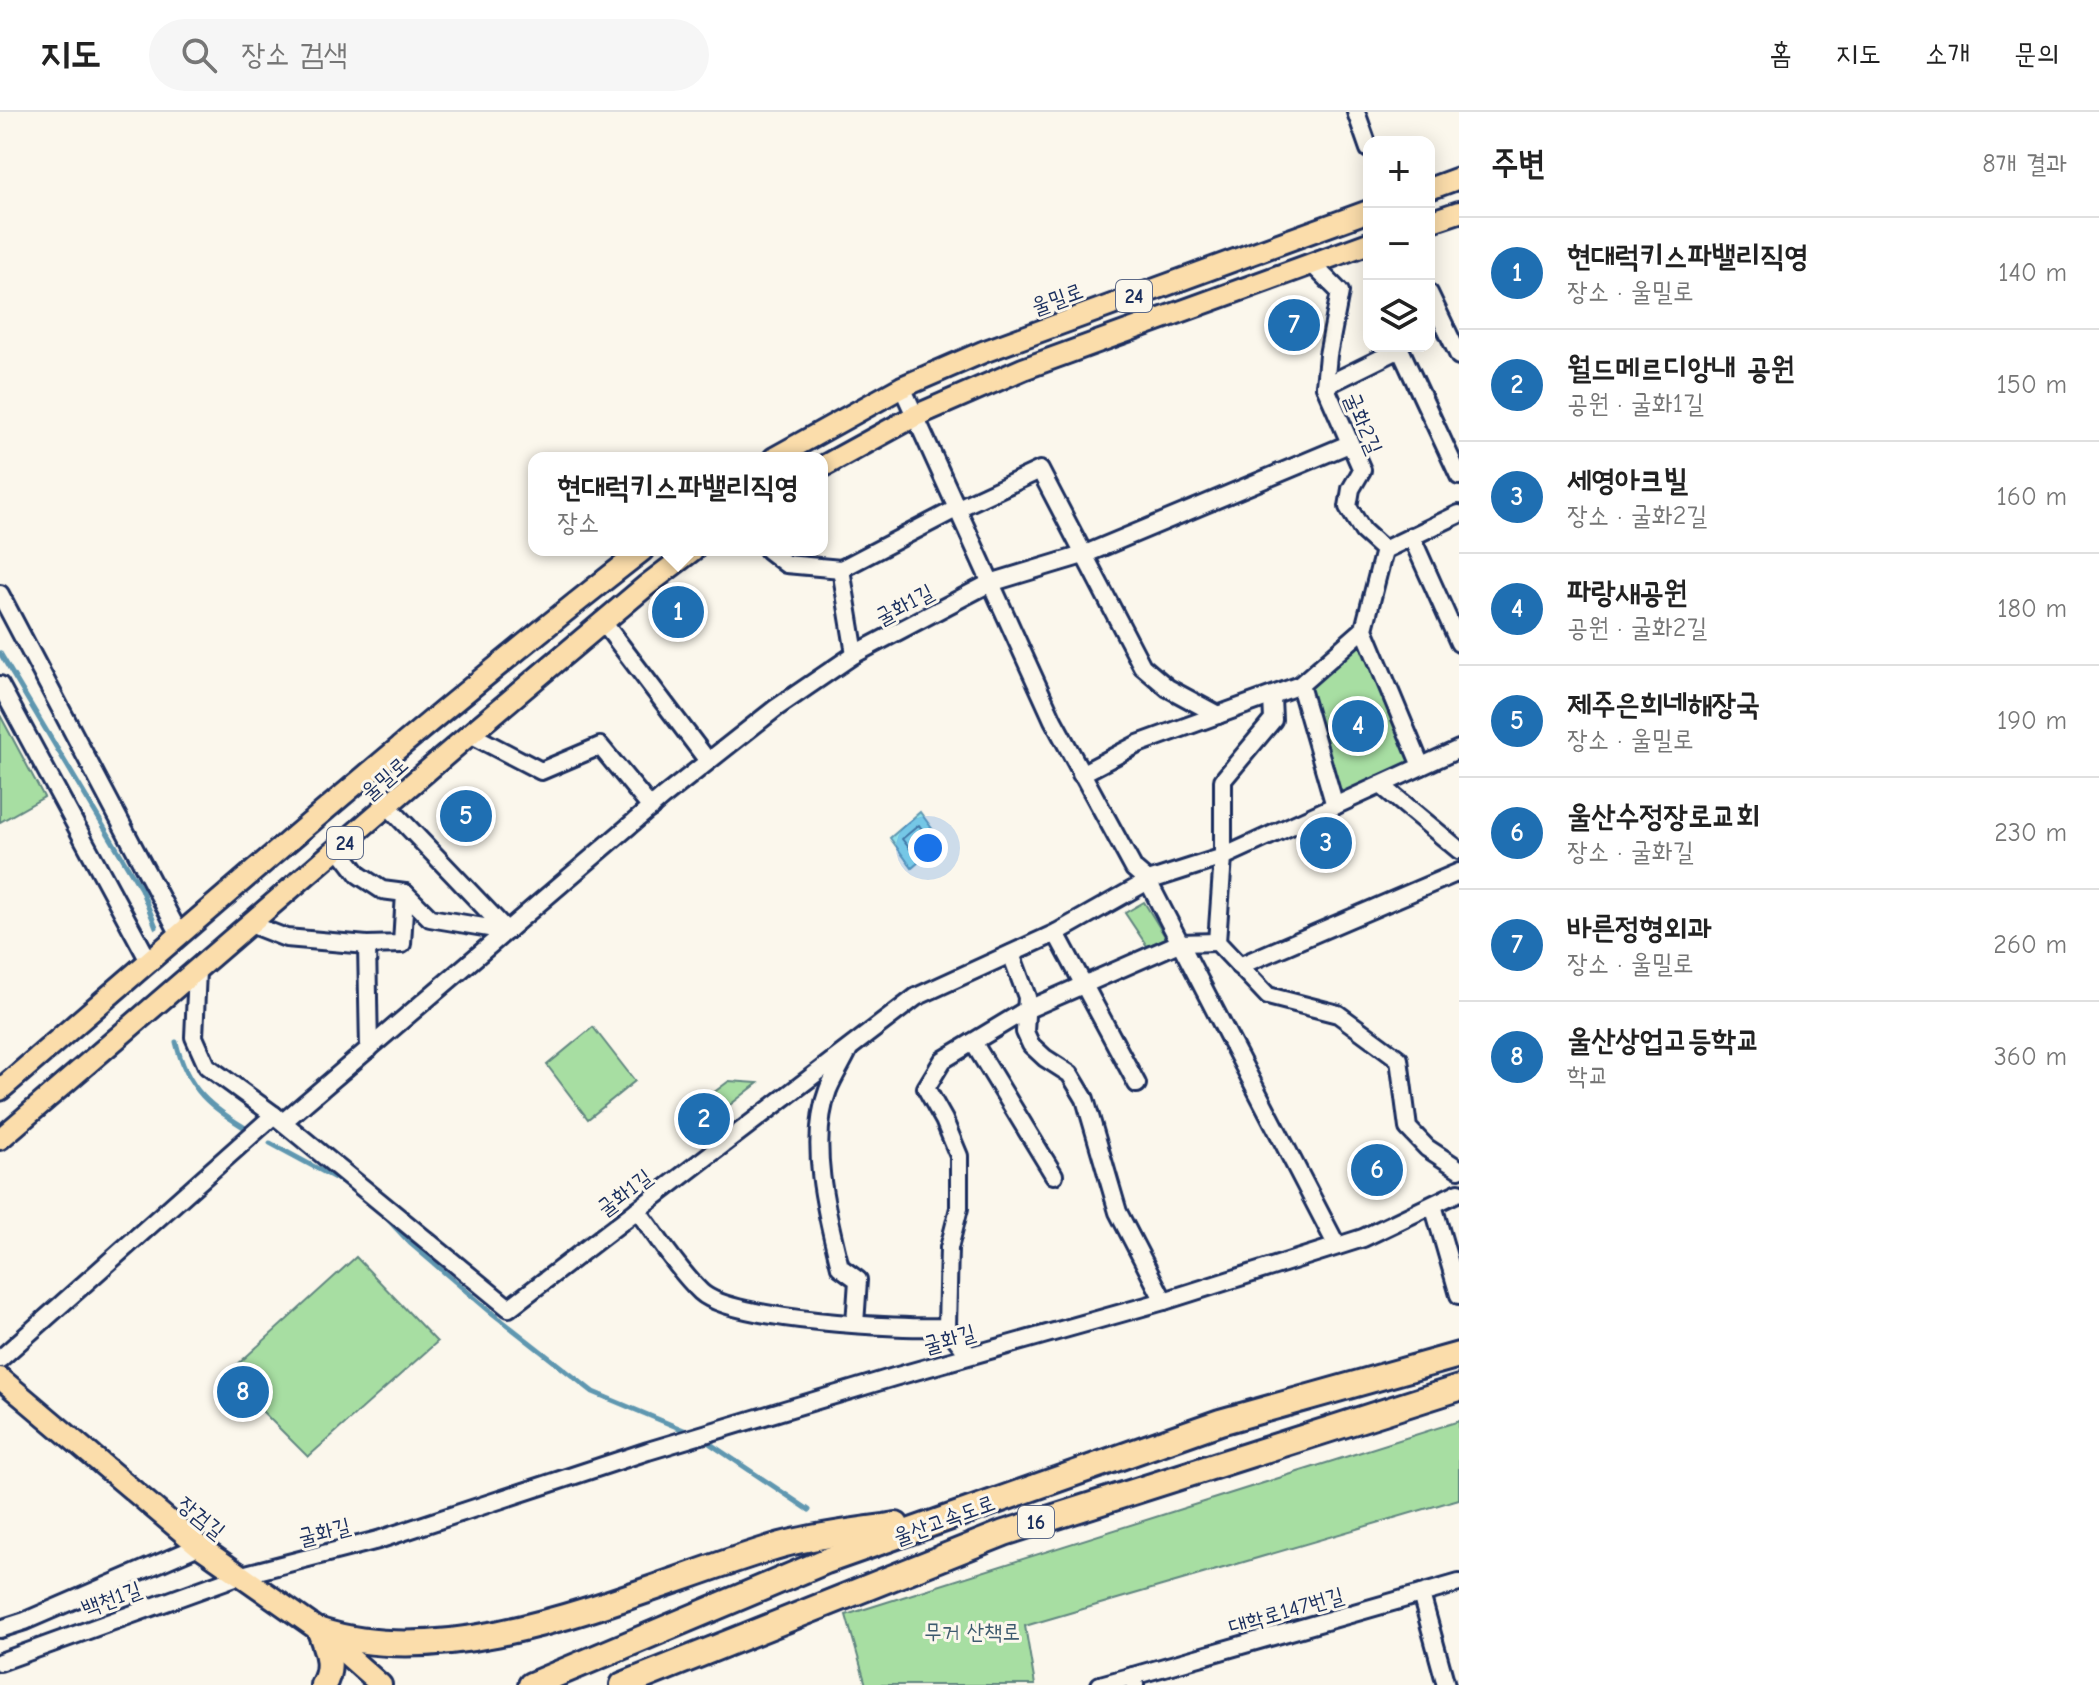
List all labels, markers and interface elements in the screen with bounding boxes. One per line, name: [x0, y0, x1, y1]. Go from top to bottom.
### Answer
search box: [149, 19, 709, 91]
text: 지도: [40, 32, 101, 76]
icon: search: [177, 33, 221, 77]
text: 장소 검색: [241, 37, 348, 72]
text: 홈: [1769, 38, 1792, 70]
text: 지도: [1836, 38, 1881, 70]
text: 소개: [1925, 38, 1970, 70]
text: 문의: [2014, 38, 2059, 70]
map controls: [1363, 136, 1435, 352]
button: +: [1363, 136, 1435, 208]
text: 주변: [1491, 143, 1546, 183]
text: 8개 결과: [1982, 149, 2067, 179]
button: −: [1363, 208, 1435, 280]
text: 현대럭키스파밸리직영: [1567, 239, 1808, 274]
text: 1: [1512, 258, 1522, 288]
text: 140 m: [1998, 258, 2067, 288]
text: 장소 · 울밀로: [1567, 277, 1694, 307]
street label: 울밀로: [1028, 278, 1087, 320]
road number: 24: [1116, 280, 1152, 312]
button: layers: [1363, 280, 1435, 352]
pin: 7: [1268, 295, 1320, 355]
text: 월드메르디앙내 공원: [1567, 351, 1795, 386]
text: 2: [1511, 370, 1523, 400]
text: 150 m: [1997, 370, 2067, 400]
street label: 굴화2길: [1338, 389, 1388, 458]
text: 공원 · 굴화1길: [1567, 389, 1704, 419]
popup: [528, 452, 828, 556]
text: 세영아크빌: [1567, 463, 1688, 498]
text: 현대럭키스파밸리직영: [557, 470, 799, 505]
text: 3: [1511, 482, 1523, 512]
text: 160 m: [1997, 482, 2067, 512]
text: 장소 · 굴화2길: [1567, 501, 1707, 531]
text: 장소: [557, 508, 599, 538]
text: 파랑새공원: [1567, 575, 1688, 610]
street label: 굴화1길: [871, 579, 938, 631]
pin: 1: [652, 582, 704, 642]
text: 4: [1511, 594, 1523, 624]
text: 180 m: [1997, 594, 2067, 624]
text: 공원 · 굴화2길: [1567, 613, 1707, 643]
text: 제주은희네해장국: [1567, 687, 1760, 722]
pin: 4: [1332, 696, 1384, 756]
text: 5: [1510, 706, 1524, 736]
text: 190 m: [1997, 706, 2067, 736]
text: 장소 · 울밀로: [1567, 725, 1694, 755]
street label: 울밀로: [356, 752, 413, 806]
pin: 5: [440, 786, 492, 846]
text: 울산수정장로교회: [1567, 799, 1760, 834]
pin: 3: [1300, 813, 1352, 873]
text: 6: [1510, 818, 1524, 848]
text: 230 m: [1994, 818, 2067, 848]
road number: 24: [327, 827, 363, 859]
your location: [908, 828, 948, 868]
text: 장소 · 굴화길: [1567, 837, 1694, 867]
text: 바른정형외과: [1567, 911, 1712, 946]
text: 7: [1511, 930, 1523, 960]
text: 260 m: [1993, 930, 2067, 960]
text: 장소 · 울밀로: [1567, 949, 1694, 979]
text: 울산상업고등학교: [1567, 1023, 1760, 1058]
text: 8: [1510, 1042, 1524, 1072]
text: 360 m: [1994, 1042, 2067, 1072]
text: 학교: [1567, 1061, 1609, 1091]
pin: 2: [678, 1089, 730, 1149]
pin: 6: [1351, 1140, 1403, 1200]
street label: 굴화1길: [592, 1164, 657, 1222]
street label: 굴화길: [920, 1319, 979, 1359]
pin: 8: [217, 1362, 269, 1422]
street label: 울산고속도로: [890, 1490, 999, 1550]
street label: 장검길: [173, 1491, 230, 1545]
road number: 16: [1018, 1506, 1054, 1538]
street label: 굴화길: [295, 1513, 353, 1551]
street label: 백천1길: [78, 1576, 145, 1622]
street label: 대학로147번길: [1226, 1582, 1347, 1640]
park label: 무거 산책로: [924, 1619, 1020, 1645]

